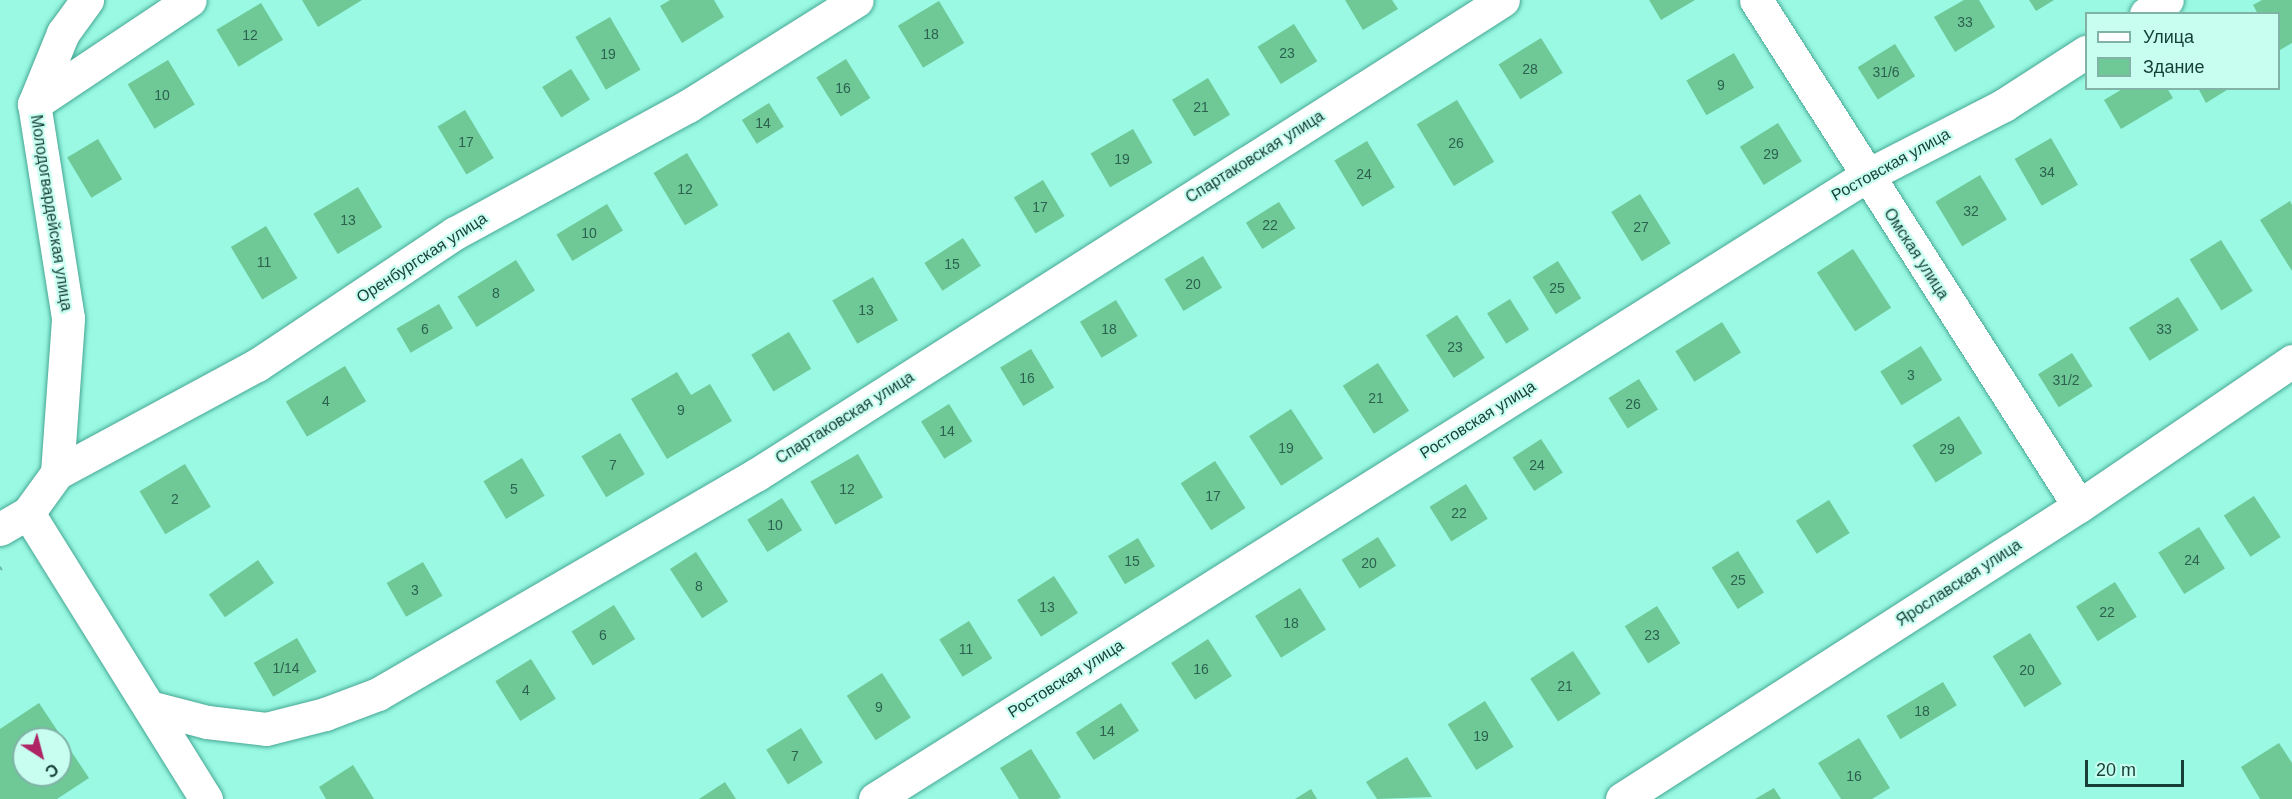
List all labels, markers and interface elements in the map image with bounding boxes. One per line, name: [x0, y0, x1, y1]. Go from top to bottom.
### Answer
legend: [2085, 12, 2280, 90]
house number: 33: [1957, 14, 1973, 30]
house number: 18: [923, 26, 939, 42]
house number: 12: [242, 27, 258, 43]
text: Улица: [2143, 27, 2194, 47]
house number: 23: [1279, 45, 1295, 61]
house number: 19: [600, 46, 616, 62]
text: Здание: [2143, 57, 2204, 77]
house number: 28: [1522, 61, 1538, 77]
house number: 31/6: [1872, 64, 1900, 80]
house number: 9: [1717, 77, 1725, 93]
house number: 16: [835, 80, 851, 96]
house number: 10: [154, 87, 170, 103]
house number: 21: [1193, 99, 1209, 115]
street label: Спартаковская улица: [1182, 107, 1328, 207]
street label: Молодогвардейская улица: [26, 113, 76, 313]
house number: 14: [755, 115, 771, 131]
street label: Ростовская улица: [1828, 124, 1954, 206]
house number: 17: [458, 134, 474, 150]
house number: 26: [1448, 135, 1464, 151]
house number: 29: [1763, 146, 1779, 162]
house number: 19: [1114, 151, 1130, 167]
house number: 34: [2039, 164, 2055, 180]
house number: 24: [1356, 166, 1372, 182]
house number: 12: [677, 181, 693, 197]
house number: 17: [1032, 199, 1048, 215]
house number: 32: [1963, 203, 1979, 219]
street label: Омская улица: [1879, 205, 1953, 303]
street label: Оренбургская улица: [353, 209, 491, 307]
house number: 13: [340, 212, 356, 228]
house number: 22: [1262, 217, 1278, 233]
house number: 27: [1633, 219, 1649, 235]
house number: 10: [581, 225, 597, 241]
house number: 11: [257, 254, 271, 270]
house number: 15: [944, 256, 960, 272]
house number: 20: [1185, 276, 1201, 292]
house number: 25: [1549, 280, 1565, 296]
house number: 8: [492, 285, 500, 301]
house number: 13: [858, 302, 874, 318]
house number: 6: [421, 321, 429, 337]
house number: 18: [1101, 321, 1117, 337]
house number: 33: [2156, 321, 2172, 337]
house number: 23: [1447, 339, 1463, 355]
house number: 3: [1907, 367, 1915, 383]
street label: Спартаковская улица: [772, 368, 918, 468]
house number: 16: [1019, 370, 1035, 386]
house number: 31/2: [2052, 372, 2080, 388]
street label: Ростовская улица: [1417, 377, 1539, 463]
house number: 21: [1368, 390, 1384, 406]
house number: 4: [322, 393, 330, 409]
house number: 26: [1625, 396, 1641, 412]
house number: 9: [677, 402, 685, 418]
house number: 14: [939, 423, 955, 439]
house number: 19: [1278, 440, 1294, 456]
house number: 29: [1939, 441, 1955, 457]
house number: 7: [609, 457, 617, 473]
house number: 24: [1529, 457, 1545, 473]
house number: 5: [510, 481, 518, 497]
house number: 12: [839, 481, 855, 497]
house number: 17: [1205, 488, 1221, 504]
house number: 2: [171, 491, 179, 507]
house number: 22: [1451, 505, 1467, 521]
house number: 10: [767, 517, 783, 533]
street label: Ярославская улица: [1893, 535, 2025, 631]
house number: 24: [2184, 552, 2200, 568]
house number: 15: [1124, 553, 1140, 569]
house number: 20: [1361, 555, 1377, 571]
house number: 25: [1730, 572, 1746, 588]
house number: 8: [695, 578, 703, 594]
house number: 3: [411, 582, 419, 598]
house number: 13: [1039, 599, 1055, 615]
house number: 22: [2099, 604, 2115, 620]
house number: 18: [1283, 615, 1299, 631]
house number: 6: [599, 627, 607, 643]
house number: 23: [1644, 627, 1660, 643]
street label: Ростовская улица: [1005, 636, 1127, 722]
house number: 11: [959, 641, 973, 657]
house number: 1/14: [272, 660, 300, 676]
house number: 16: [1193, 661, 1209, 677]
house number: 20: [2019, 662, 2035, 678]
house number: 21: [1557, 678, 1573, 694]
house number: 4: [522, 682, 530, 698]
house number: 9: [875, 699, 883, 715]
house number: 18: [1914, 703, 1930, 719]
house number: 14: [1099, 723, 1115, 739]
north arrow: [12, 727, 72, 787]
house number: 19: [1473, 728, 1489, 744]
house number: 7: [791, 748, 799, 764]
scale bar: [2088, 748, 2187, 786]
text: С: [42, 760, 61, 781]
text: 20 m: [2096, 760, 2136, 780]
house number: 16: [1846, 768, 1862, 784]

